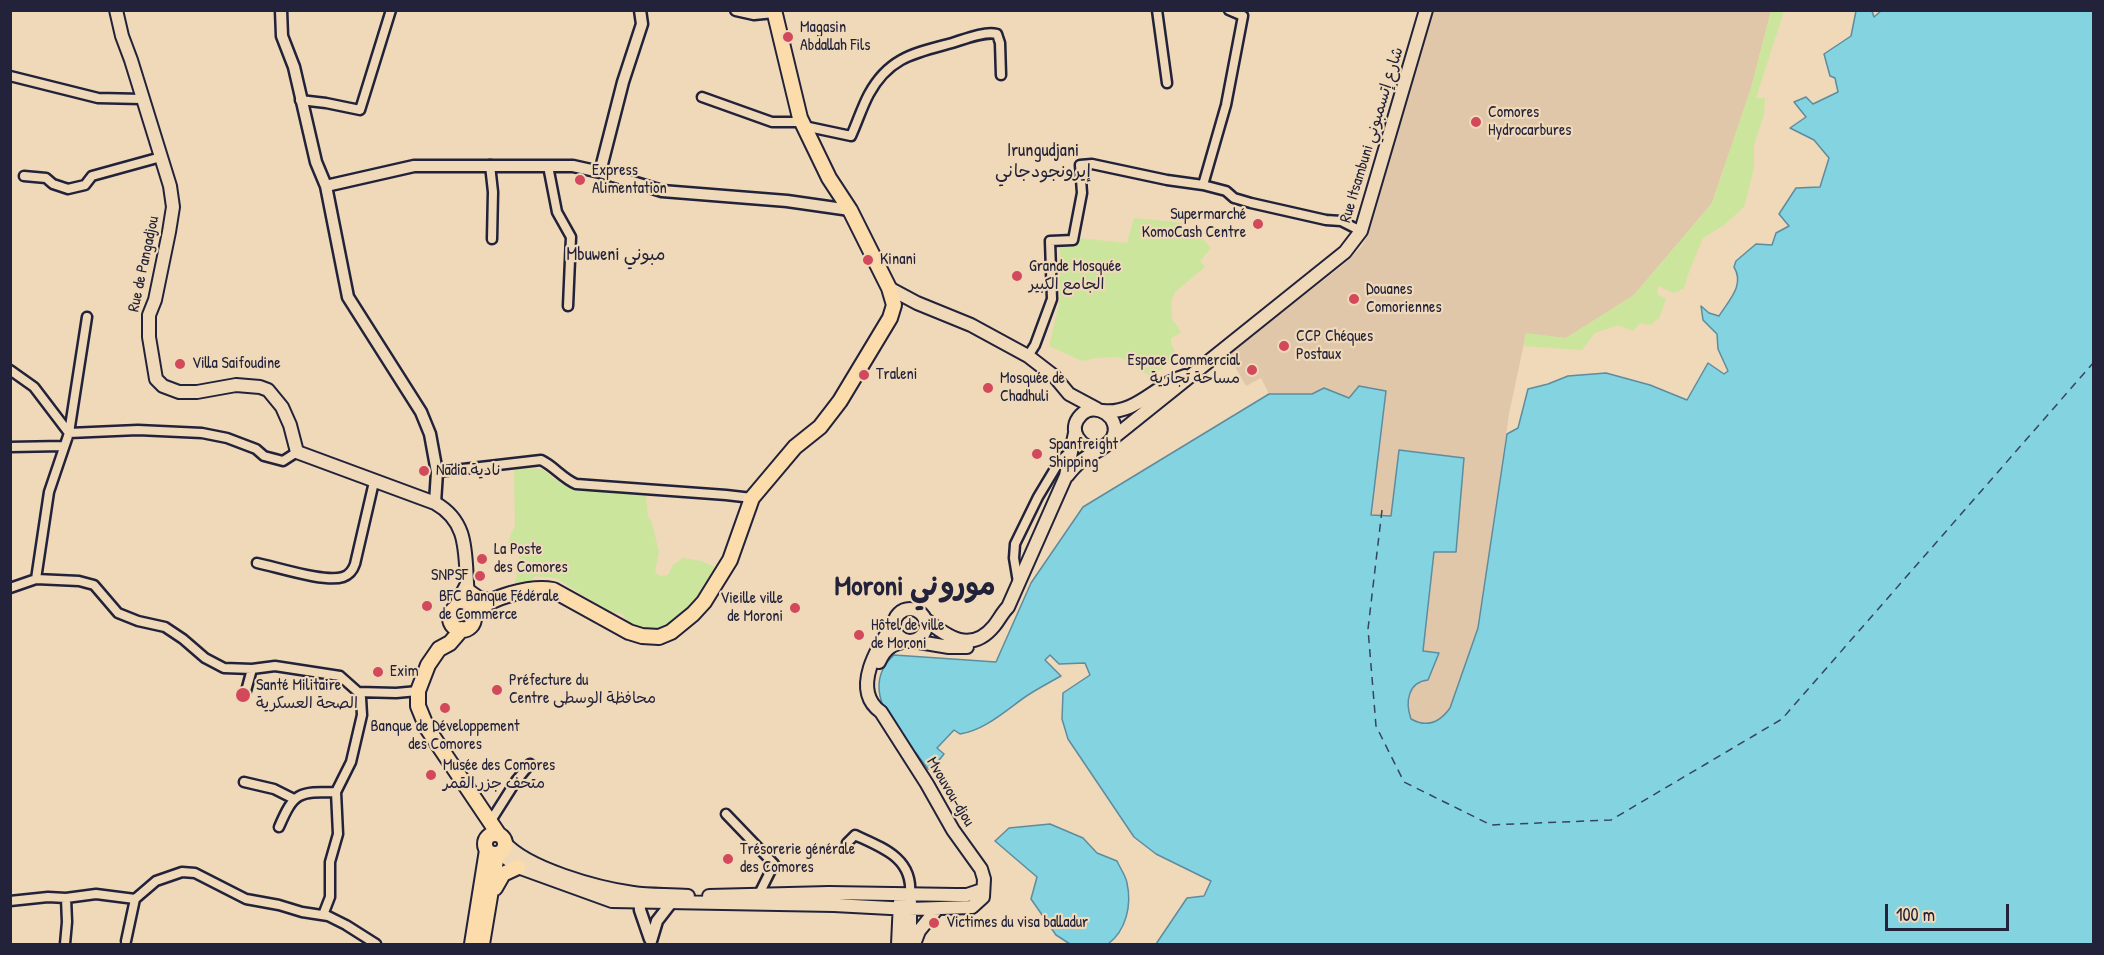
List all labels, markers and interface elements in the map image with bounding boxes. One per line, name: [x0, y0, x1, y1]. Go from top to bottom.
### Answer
place label: Magasin Abdallah Fils: [800, 18, 870, 56]
marker: Magasin Abdallah Fils: [781, 30, 795, 44]
street label: Rue Itsambuni شارع إتسمبوني: [1336, 45, 1408, 225]
place label: Comores Hydrocarbures: [1488, 103, 1571, 141]
marker: Comores Hydrocarbures: [1469, 115, 1483, 129]
district label: Irungudjani إيرونجودجاني: [995, 140, 1091, 182]
place label: Express Alimentation: [592, 161, 667, 199]
marker: Express Alimentation: [573, 173, 587, 187]
place label: Supermarché KomoCash Centre: [1142, 205, 1246, 243]
street label: Rue de Pangadjou: [124, 214, 164, 314]
marker: Supermarché KomoCash Centre: [1251, 217, 1265, 231]
district label: Mbuweni مبوني: [567, 244, 665, 266]
place label: Kinani: [880, 250, 916, 270]
marker: Kinani: [861, 253, 875, 267]
place label: Grande Mosquée الجامع الكبير: [1029, 257, 1121, 295]
marker: Grande Mosquée الجامع الكبير: [1010, 269, 1024, 283]
place label: Douanes Comoriennes: [1366, 280, 1442, 318]
marker: Douanes Comoriennes: [1347, 292, 1361, 306]
place label: CCP Chéques Postaux: [1296, 327, 1373, 365]
marker: CCP Chéques Postaux: [1277, 339, 1291, 353]
place label: Espace Commercial مساحة تجارية: [1128, 351, 1240, 389]
place label: Villa Saifoudine: [192, 354, 281, 374]
marker: Villa Saifoudine: [173, 357, 187, 371]
marker: Espace Commercial مساحة تجارية: [1245, 363, 1259, 377]
place label: Traleni: [876, 365, 917, 385]
marker: Traleni: [857, 368, 871, 382]
place label: Mosquée de Chadhuli: [1000, 369, 1065, 407]
marker: Mosquée de Chadhuli: [981, 381, 995, 395]
place label: Spanfreight Shipping: [1049, 435, 1118, 473]
marker: Spanfreight Shipping: [1030, 447, 1044, 461]
place label: Nadia نادية: [436, 461, 500, 481]
marker: Nadia نادية: [417, 464, 431, 478]
place label: La Poste des Comores: [494, 540, 568, 578]
marker: La Poste des Comores: [475, 552, 489, 566]
place label: SNPSF: [431, 566, 468, 586]
marker: SNPSF: [473, 569, 487, 583]
district label: Moroni موروني: [835, 571, 995, 605]
place label: BFC Banque Fédérale de Commerce: [439, 587, 559, 625]
place label: Vieille ville de Moroni: [720, 589, 783, 627]
marker: BFC Banque Fédérale de Commerce: [420, 599, 434, 613]
marker: Vieille ville de Moroni: [788, 601, 802, 615]
place label: Hôtel de ville de Moroni: [871, 616, 944, 654]
marker: Hôtel de ville de Moroni: [852, 628, 866, 642]
place label: Exim: [390, 662, 419, 682]
marker: Exim: [371, 665, 385, 679]
place label: Préfecture du Centre محافظة الوسطى: [509, 671, 656, 709]
place label: Santé Militaire الصحة العسكرية: [256, 676, 358, 714]
marker: Préfecture du Centre محافظة الوسطى: [490, 683, 504, 697]
marker: Santé Militaire الصحة العسكرية: [234, 686, 252, 704]
marker: Banque de Développement des Comores: [438, 701, 452, 715]
place label: Banque de Développement des Comores: [370, 717, 520, 755]
street label: Mvouvou-djou: [922, 754, 978, 830]
place label: Musée des Comores متحف جزر القمر: [443, 756, 555, 794]
marker: Musée des Comores متحف جزر القمر: [424, 768, 438, 782]
place label: Trésorerie générale des Comores: [740, 840, 855, 878]
marker: Trésorerie générale des Comores: [721, 852, 735, 866]
scale bar: [1888, 892, 2012, 930]
text: 100 m: [1896, 902, 1935, 927]
place label: Victimes du visa balladur: [946, 913, 1088, 933]
marker: Victimes du visa balladur: [927, 916, 941, 930]

